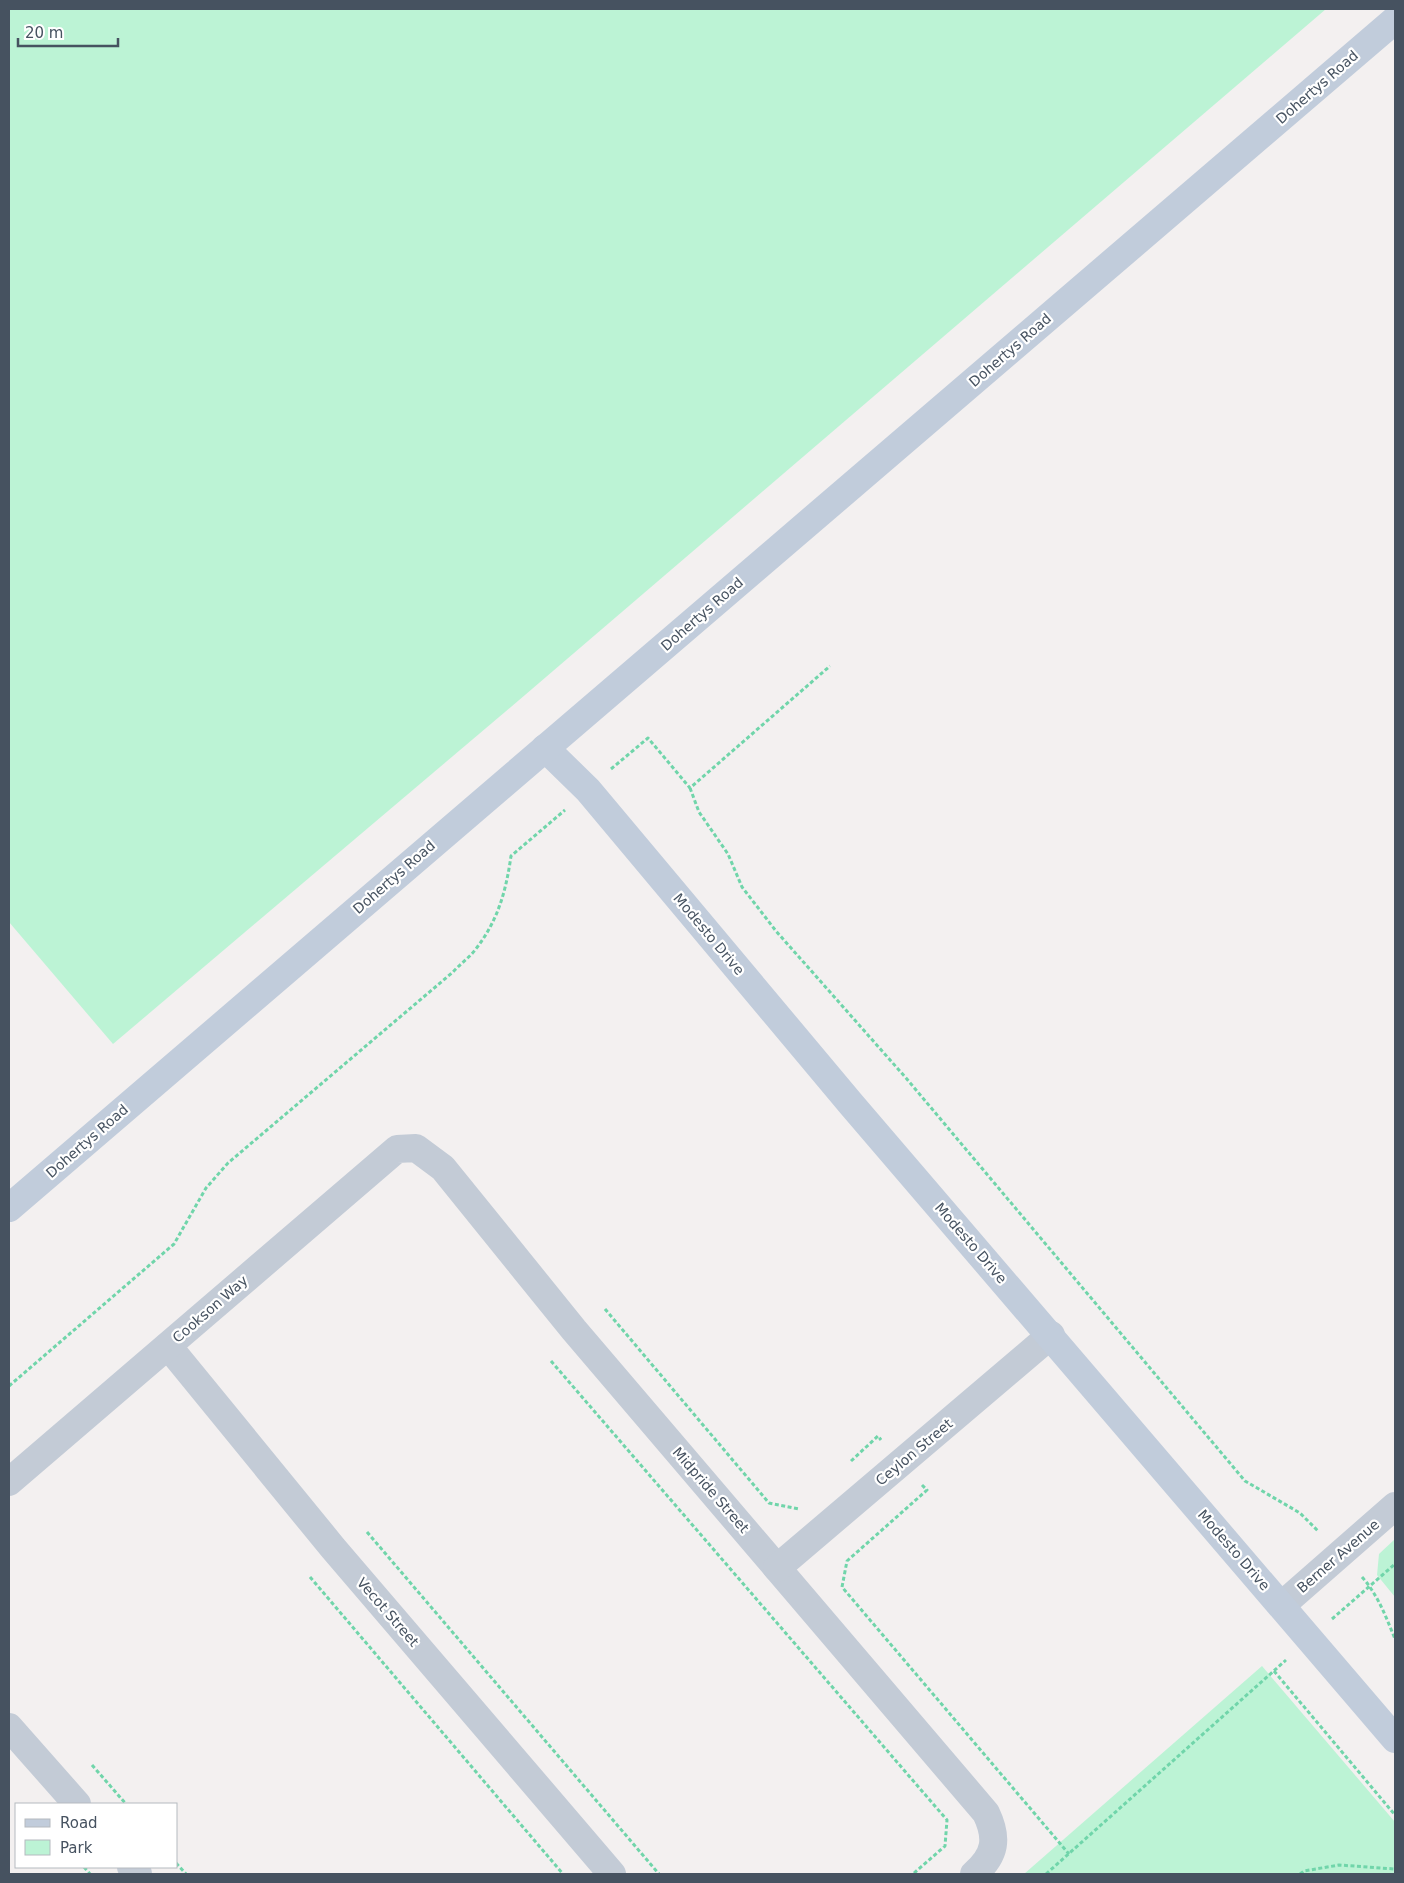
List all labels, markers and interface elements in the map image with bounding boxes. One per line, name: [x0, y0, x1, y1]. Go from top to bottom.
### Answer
scale bar: [18, 15, 118, 47]
text: 20 m: [25, 24, 63, 42]
street label: Dohertys Road: [1273, 47, 1361, 127]
street label: Dohertys Road: [966, 310, 1054, 390]
street label: Dohertys Road: [658, 574, 746, 654]
street label: Dohertys Road: [350, 837, 438, 917]
street label: Modesto Drive: [670, 890, 748, 978]
street label: Dohertys Road: [43, 1101, 131, 1181]
street label: Modesto Drive: [932, 1200, 1010, 1286]
street label: Cookson Way: [169, 1272, 251, 1346]
street label: Ceylon Street: [872, 1415, 956, 1489]
street label: Midpride Street: [670, 1444, 753, 1536]
street label: Modesto Drive: [1195, 1507, 1273, 1593]
street label: Berner Avenue: [1294, 1516, 1382, 1596]
street label: Vecot Street: [354, 1574, 423, 1650]
legend: [15, 1803, 178, 1868]
text: Road: [60, 1814, 98, 1832]
text: Park: [60, 1839, 93, 1857]

